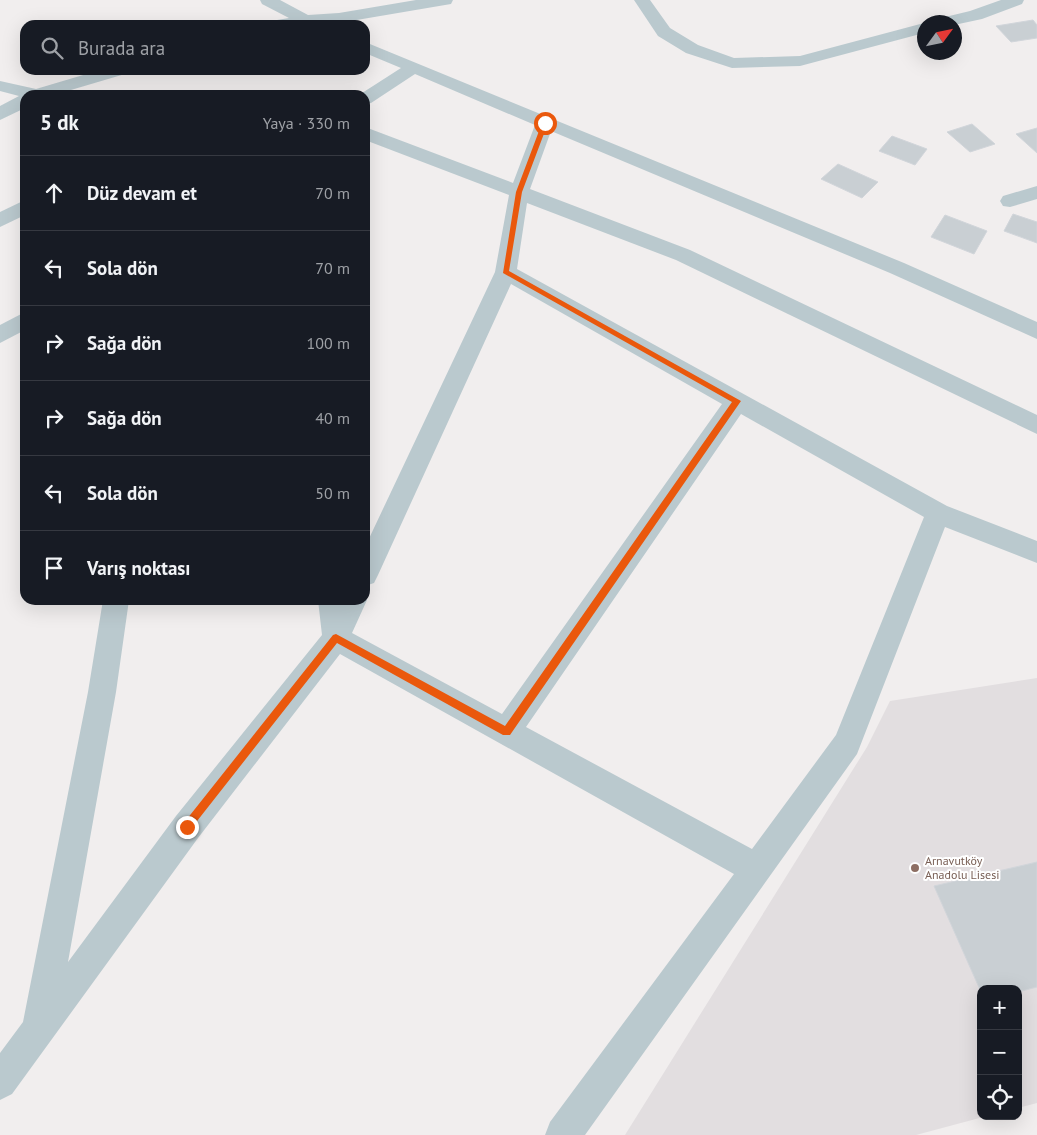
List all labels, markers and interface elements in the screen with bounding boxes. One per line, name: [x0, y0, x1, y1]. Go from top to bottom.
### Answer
north arrow: [917, 15, 962, 60]
search box: [20, 20, 370, 75]
icon: search: [38, 34, 66, 62]
text: Burada ara: [78, 36, 165, 60]
text: 5 dk: [40, 109, 79, 136]
route start: [534, 112, 557, 135]
text: Yaya · 330 m: [263, 113, 350, 133]
icon: ahead: [40, 179, 68, 207]
text: Düz devam et: [87, 181, 197, 205]
text: 70 m: [315, 183, 350, 203]
icon: left: [40, 254, 68, 282]
text: Sola dön: [87, 256, 158, 280]
text: 70 m: [315, 258, 350, 278]
icon: right: [40, 329, 68, 357]
text: Sağa dön: [87, 331, 162, 355]
text: 100 m: [307, 333, 350, 353]
icon: right: [40, 404, 68, 432]
text: Sağa dön: [87, 406, 162, 430]
text: 40 m: [315, 408, 350, 428]
icon: left: [40, 479, 68, 507]
text: Sola dön: [87, 481, 158, 505]
text: 50 m: [315, 483, 350, 503]
icon: arrive: [40, 554, 68, 582]
text: Varış noktası: [87, 556, 190, 580]
route end: [176, 816, 199, 839]
place label: Arnavutköy Anadolu Lisesi: [925, 853, 999, 882]
marker: Arnavutköy Anadolu Lisesi: [909, 862, 921, 874]
map controls: [977, 985, 1022, 1120]
button: +: [977, 985, 1022, 1030]
button: −: [977, 1030, 1022, 1075]
button: locate: [977, 1075, 1022, 1120]

